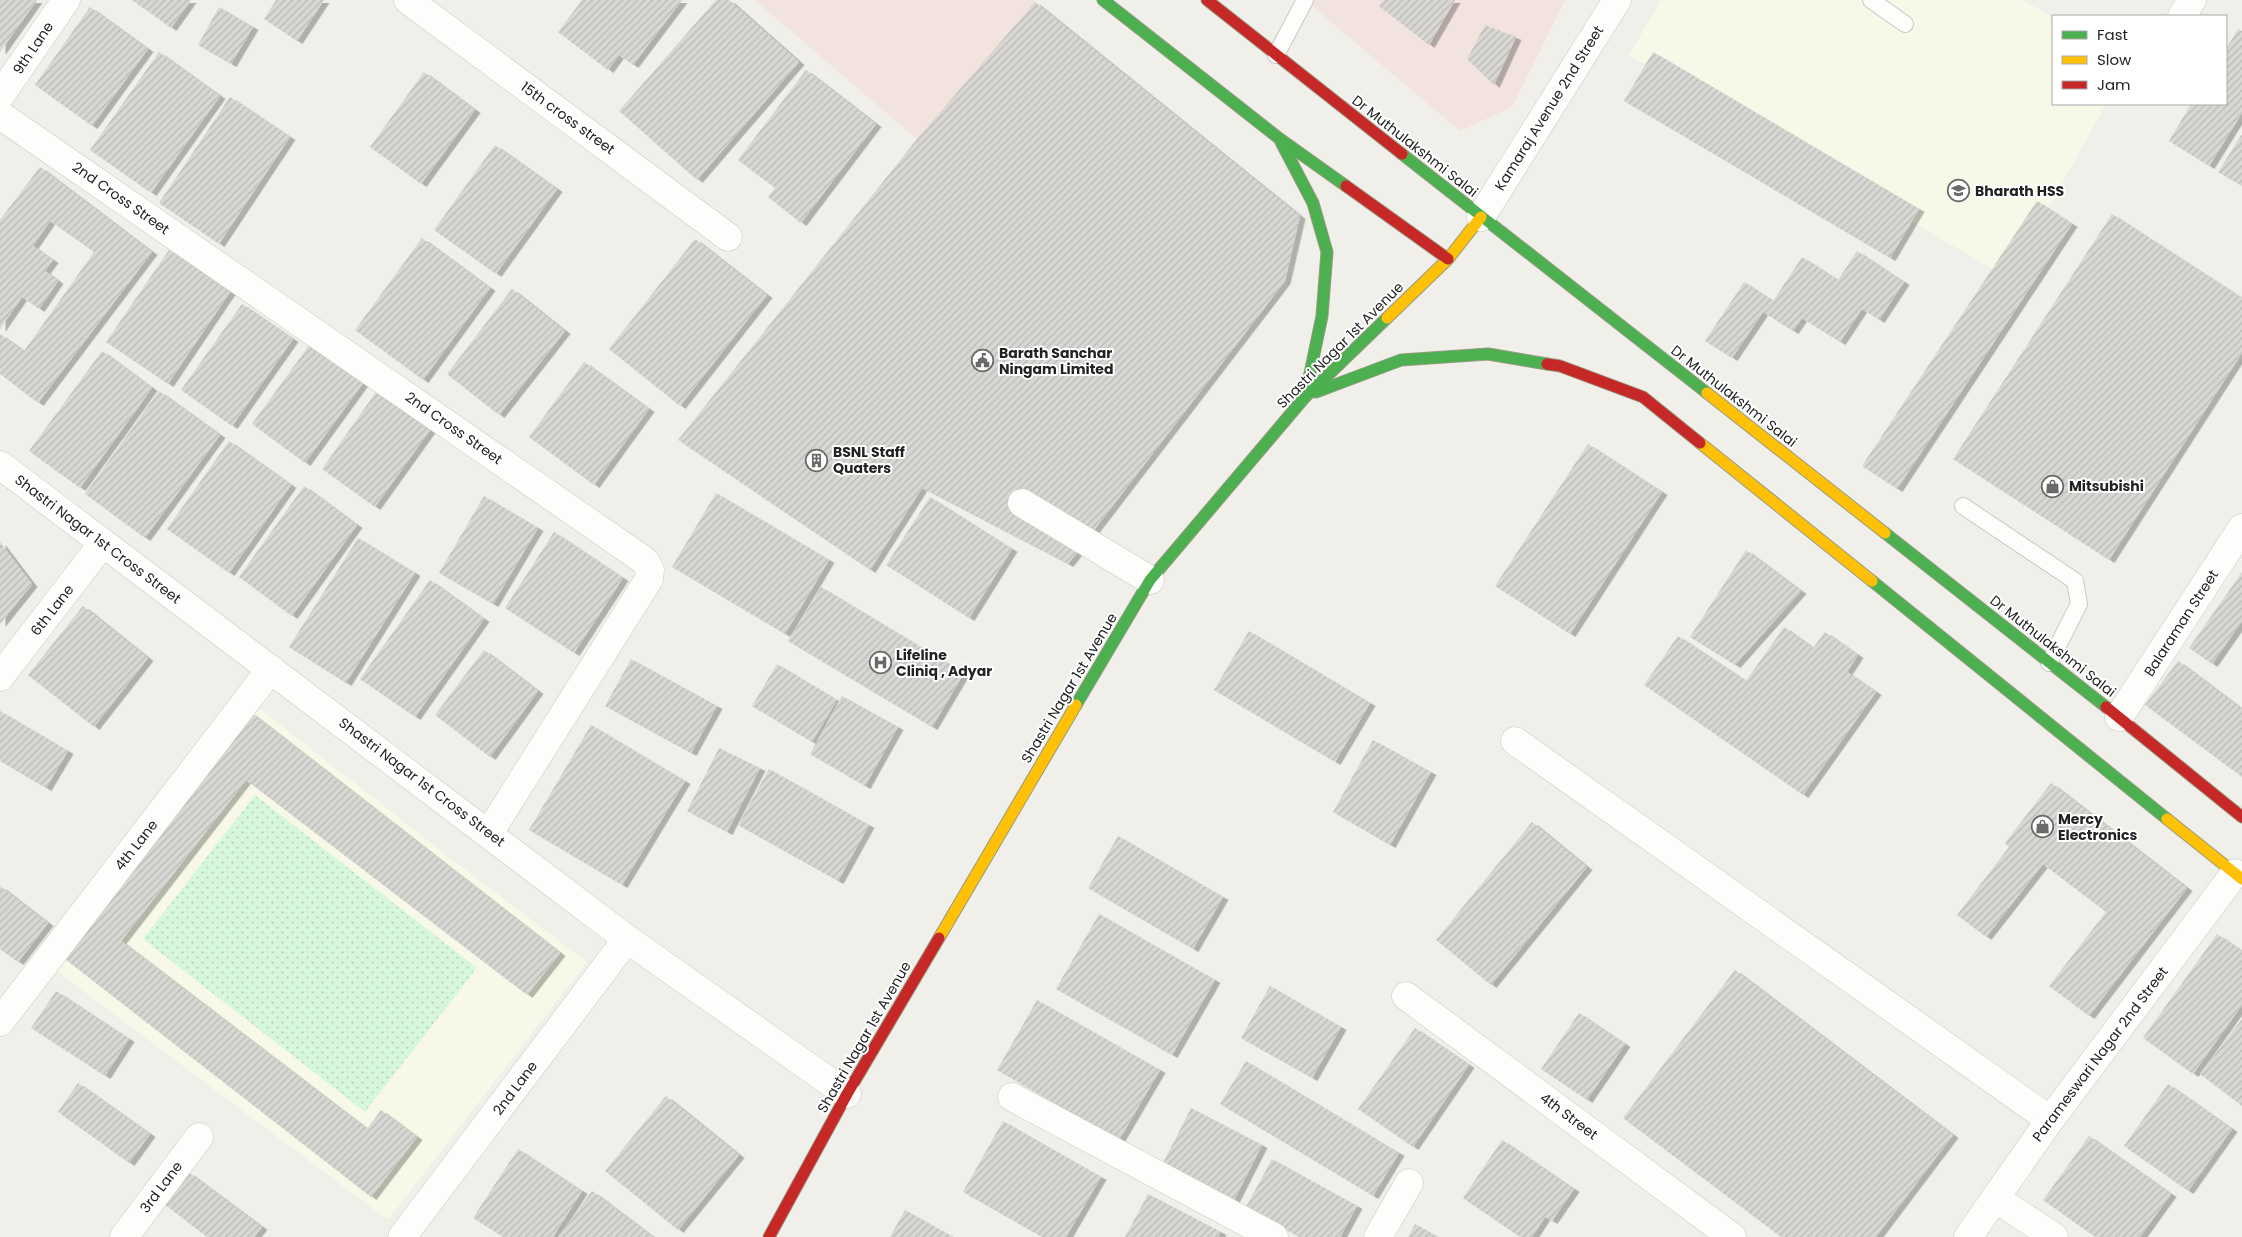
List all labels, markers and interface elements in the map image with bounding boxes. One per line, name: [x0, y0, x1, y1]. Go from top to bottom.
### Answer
legend: [2052, 15, 2227, 105]
street label: 9th Lane: [8, 17, 58, 78]
street label: Kamaraj Avenue 2nd Street: [1490, 22, 1608, 194]
text: Fast: [2097, 24, 2128, 45]
text: Slow: [2097, 49, 2132, 70]
text: Jam: [2097, 74, 2131, 95]
street label: 15th cross street: [517, 77, 619, 159]
street label: Dr Muthulakshmi Salai: [1348, 90, 1482, 202]
street label: 2nd Cross Street: [68, 157, 174, 239]
school or university icon: Bharath HSS: [1947, 179, 1971, 203]
place label: Bharath HSS: [1975, 181, 2065, 201]
street label: Shastri Nagar 1st Avenue: [1272, 277, 1408, 413]
street label: Dr Muthulakshmi Salai: [1667, 340, 1801, 452]
place label: Barath Sanchar Ningam Limited: [999, 343, 1113, 379]
public building icon: Barath Sanchar Ningam Limited: [971, 349, 995, 373]
street label: 2nd Cross Street: [401, 387, 507, 469]
place label: BSNL Staff Quaters: [833, 442, 905, 478]
building icon: BSNL Staff Quaters: [805, 448, 829, 472]
street label: Shastri Nagar 1st Cross Street: [11, 470, 185, 608]
shop icon: Mitsubishi: [2041, 474, 2065, 498]
place label: Mitsubishi: [2069, 476, 2144, 496]
street label: Balaraman Street: [2139, 566, 2223, 680]
street label: 6th Lane: [26, 580, 78, 640]
street label: Dr Muthulakshmi Salai: [1986, 590, 2120, 702]
street label: Shastri Nagar 1st Avenue: [1016, 609, 1122, 767]
place label: Lifeline Cliniq , Adyar: [896, 645, 992, 681]
hospital icon: Lifeline Cliniq , Adyar: [868, 651, 892, 675]
street label: Shastri Nagar 1st Cross Street: [335, 713, 509, 851]
place label: Mercy Electronics: [2058, 809, 2137, 845]
street label: 4th Lane: [110, 815, 162, 875]
shop icon: Mercy Electronics: [2030, 815, 2054, 839]
street label: Shastri Nagar 1st Avenue: [812, 957, 916, 1116]
street label: Parameswari Nagar 2nd Street: [2027, 962, 2173, 1146]
street label: 2nd Lane: [488, 1056, 542, 1119]
street label: 4th Street: [1536, 1088, 1602, 1144]
street label: 3rd Lane: [135, 1157, 187, 1217]

